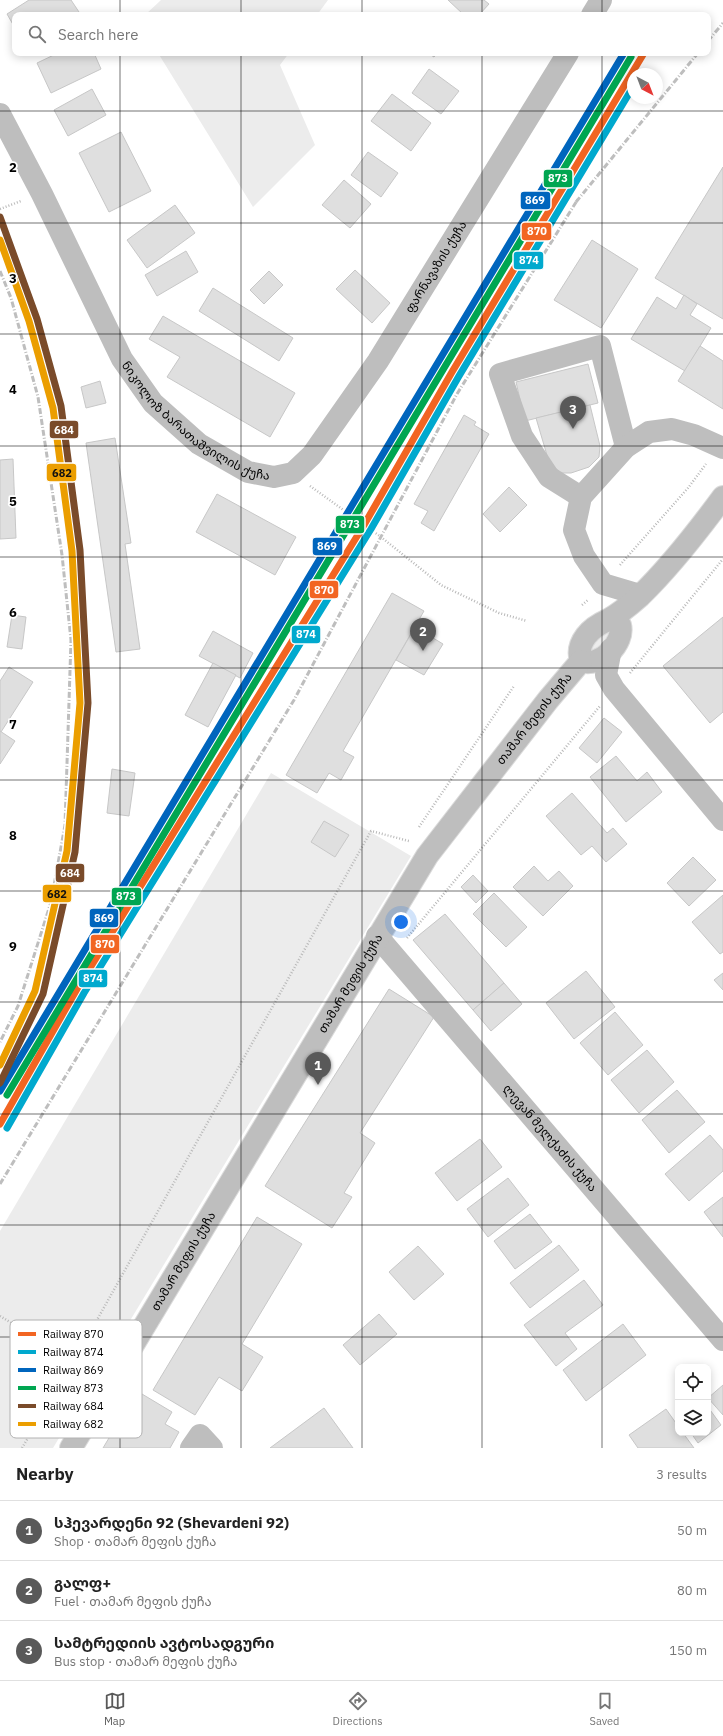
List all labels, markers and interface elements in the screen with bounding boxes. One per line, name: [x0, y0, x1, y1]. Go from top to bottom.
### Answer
search box: [12, 12, 711, 56]
icon: search: [26, 23, 48, 45]
text: Search here: [58, 25, 138, 44]
north arrow: [627, 68, 663, 104]
text: 2: [9, 159, 17, 176]
line badge: 873: [543, 169, 573, 188]
text: 873: [548, 171, 568, 185]
line badge: 869: [520, 191, 551, 210]
text: 869: [525, 193, 545, 207]
street label: ფარნავაზის ქუჩა: [401, 218, 470, 316]
line badge: 870: [521, 222, 552, 241]
text: 870: [527, 224, 547, 238]
line badge: 874: [513, 251, 544, 270]
text: 874: [519, 253, 539, 267]
text: 3: [9, 270, 17, 287]
street label: ნიკოლოზ ბარათაშვილის ქუჩა: [119, 358, 271, 483]
text: 4: [9, 381, 17, 398]
pin: 3: [560, 396, 586, 429]
line badge: 684: [49, 420, 79, 439]
text: 684: [54, 423, 74, 437]
line badge: 682: [46, 463, 77, 482]
text: 682: [52, 466, 72, 480]
text: 5: [9, 493, 17, 510]
line badge: 873: [335, 515, 365, 534]
text: 873: [340, 517, 360, 531]
line badge: 869: [312, 537, 343, 556]
text: 869: [317, 539, 337, 553]
line badge: 870: [309, 580, 339, 599]
text: 870: [314, 583, 334, 597]
text: 6: [9, 604, 17, 621]
pin: 2: [410, 618, 436, 651]
line badge: 874: [291, 625, 321, 644]
text: 874: [296, 627, 316, 641]
street label: თამარ მეფის ქუჩა: [493, 669, 575, 767]
text: 7: [9, 716, 17, 733]
text: 8: [9, 827, 17, 844]
line badge: 684: [55, 863, 85, 883]
text: 684: [60, 866, 80, 880]
line badge: 682: [42, 884, 72, 903]
text: 682: [47, 887, 67, 901]
line badge: 873: [111, 887, 142, 906]
text: 873: [116, 889, 136, 903]
line badge: 869: [89, 908, 119, 928]
text: 869: [94, 911, 114, 925]
your location: [391, 912, 411, 932]
street label: თამარ მეფის ქუჩა: [314, 931, 385, 1036]
line badge: 870: [90, 934, 120, 954]
text: 870: [95, 937, 115, 951]
text: 9: [9, 938, 17, 955]
line badge: 874: [78, 969, 108, 988]
text: 874: [83, 971, 103, 985]
pin: 1: [305, 1052, 331, 1085]
street label: ლევან მელქაძის ქუჩა: [500, 1081, 600, 1194]
street label: თამარ მეფის ქუჩა: [147, 1209, 218, 1313]
legend: [10, 1320, 142, 1438]
text: Railway 870: [43, 1327, 104, 1341]
text: Railway 874: [43, 1345, 104, 1359]
text: Railway 869: [43, 1363, 104, 1377]
map controls: [675, 1364, 711, 1436]
button: locate: [675, 1364, 711, 1400]
text: Railway 873: [43, 1381, 104, 1395]
text: Railway 684: [43, 1399, 104, 1413]
button: layers: [675, 1400, 711, 1436]
text: Railway 682: [43, 1417, 104, 1431]
text: Nearby: [16, 1463, 74, 1485]
text: 3 results: [656, 1466, 707, 1483]
text: სჰევარდენი 92 (Shevardeni 92): [54, 1513, 289, 1532]
text: 1: [25, 1522, 33, 1539]
text: 50 m: [677, 1522, 707, 1539]
text: Shop · თამარ მეფის ქუჩა: [54, 1533, 216, 1550]
text: გალფ+: [54, 1573, 111, 1592]
text: 2: [25, 1582, 33, 1599]
text: 80 m: [677, 1582, 707, 1599]
text: Fuel · თამარ მეფის ქუჩა: [54, 1593, 212, 1610]
text: სამტრედიის ავტოსადგური: [54, 1633, 274, 1652]
text: 3: [25, 1642, 33, 1659]
text: 150 m: [669, 1642, 707, 1659]
text: Bus stop · თამარ მეფის ქუჩა: [54, 1653, 237, 1670]
tab: Map: [104, 1690, 126, 1728]
tab: Directions: [333, 1690, 383, 1728]
tab: Saved: [590, 1690, 619, 1728]

